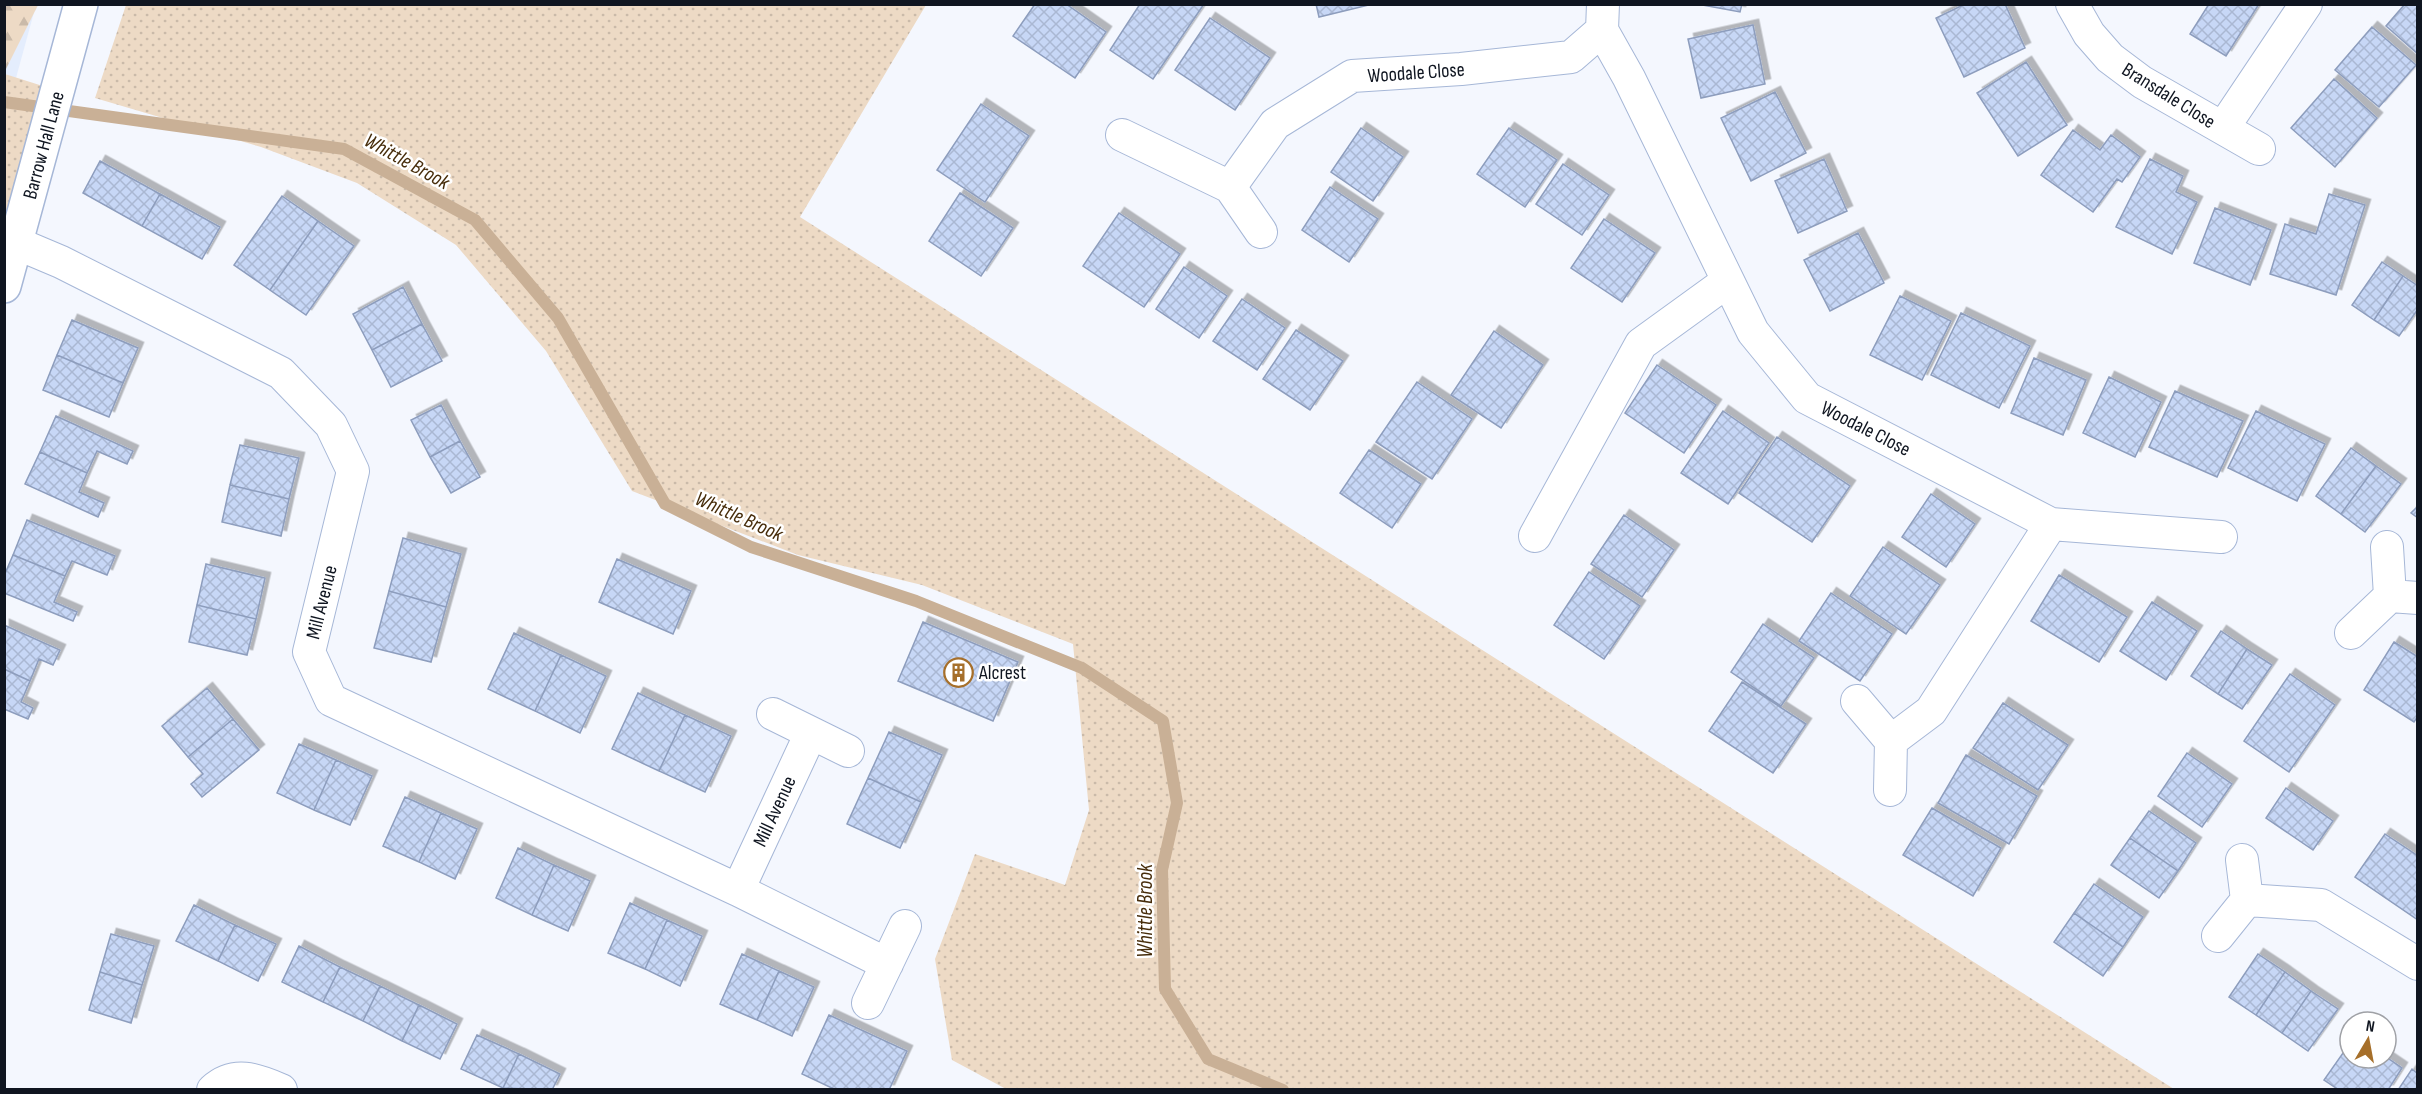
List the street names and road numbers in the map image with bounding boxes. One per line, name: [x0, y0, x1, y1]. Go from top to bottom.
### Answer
street label: Woodale Close: [1367, 58, 1465, 88]
street label: Bransdale Close: [2117, 58, 2220, 134]
street label: Barrow Hall Lane: [18, 89, 70, 202]
street label: Woodale Close: [1817, 396, 1914, 462]
street label: Mill Avenue: [301, 563, 343, 642]
street label: Mill Avenue: [748, 772, 802, 851]

